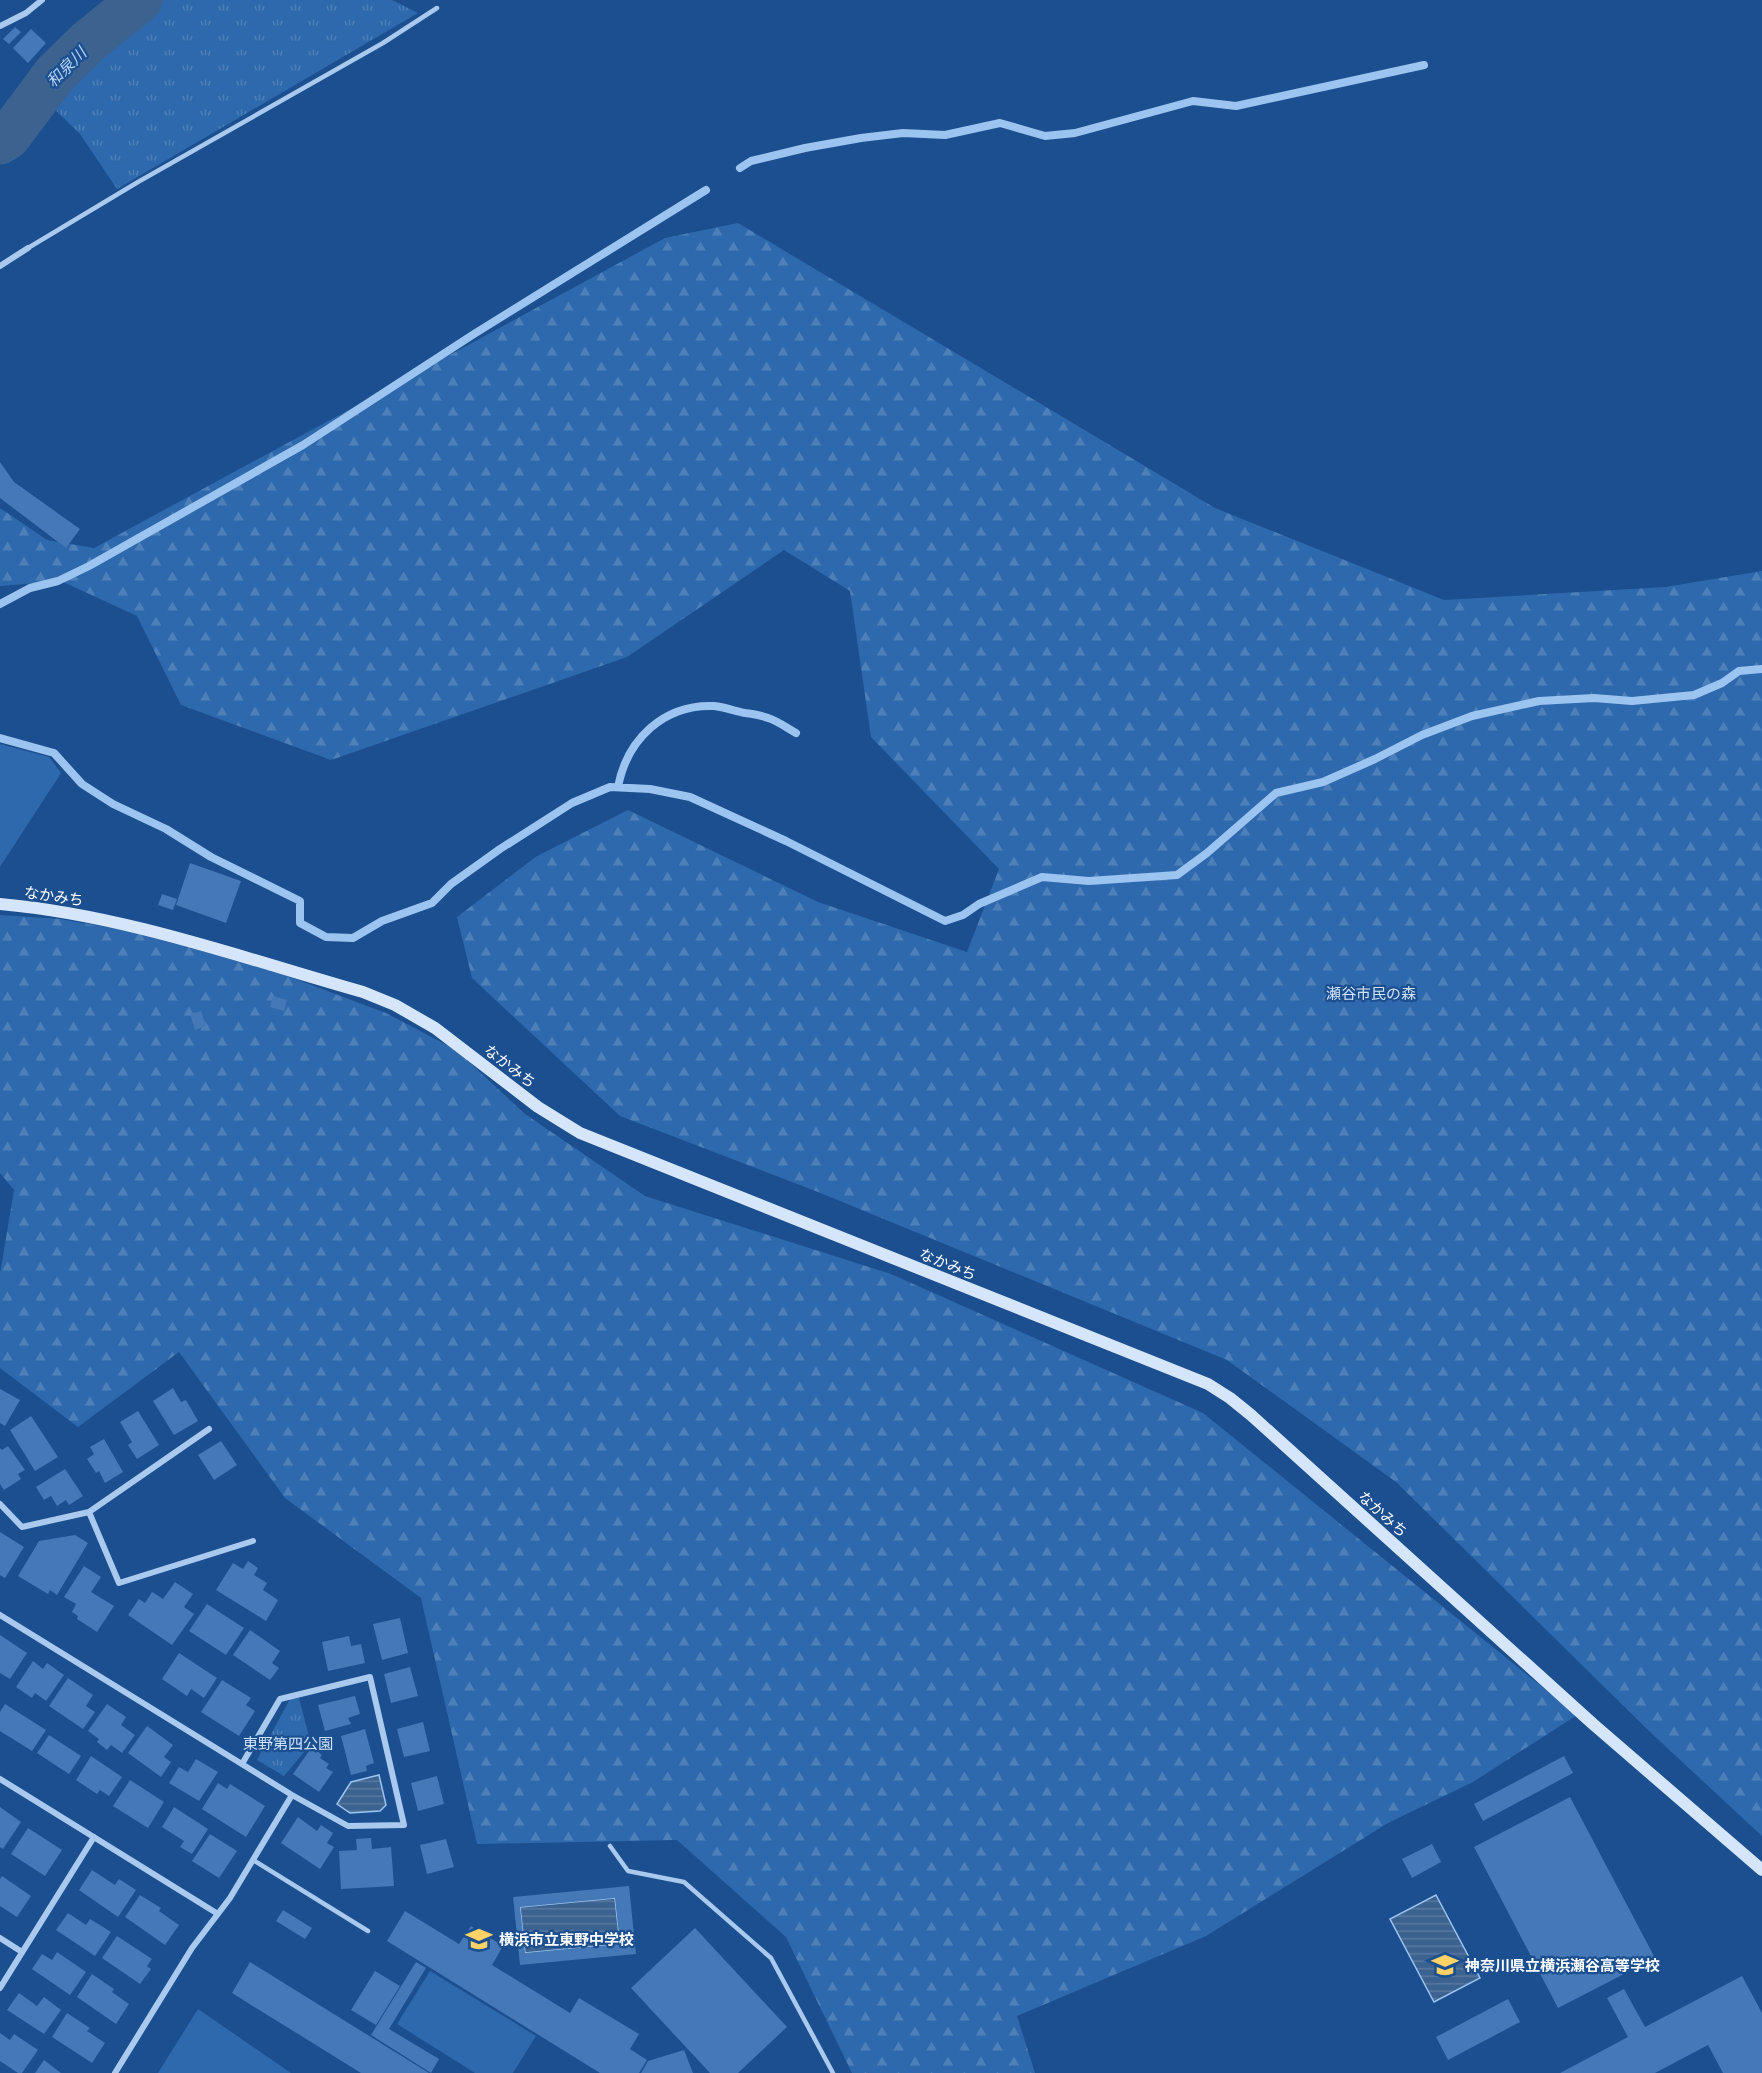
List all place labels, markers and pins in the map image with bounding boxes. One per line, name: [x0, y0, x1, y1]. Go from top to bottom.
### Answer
school or university icon: 横浜市立東野中学校: [464, 1924, 494, 1954]
place label: 横浜市立東野中学校: [499, 1930, 634, 1949]
school or university icon: 神奈川県立横浜瀬谷高等学校: [1430, 1950, 1460, 1980]
place label: 神奈川県立横浜瀬谷高等学校: [1464, 1956, 1660, 1975]

